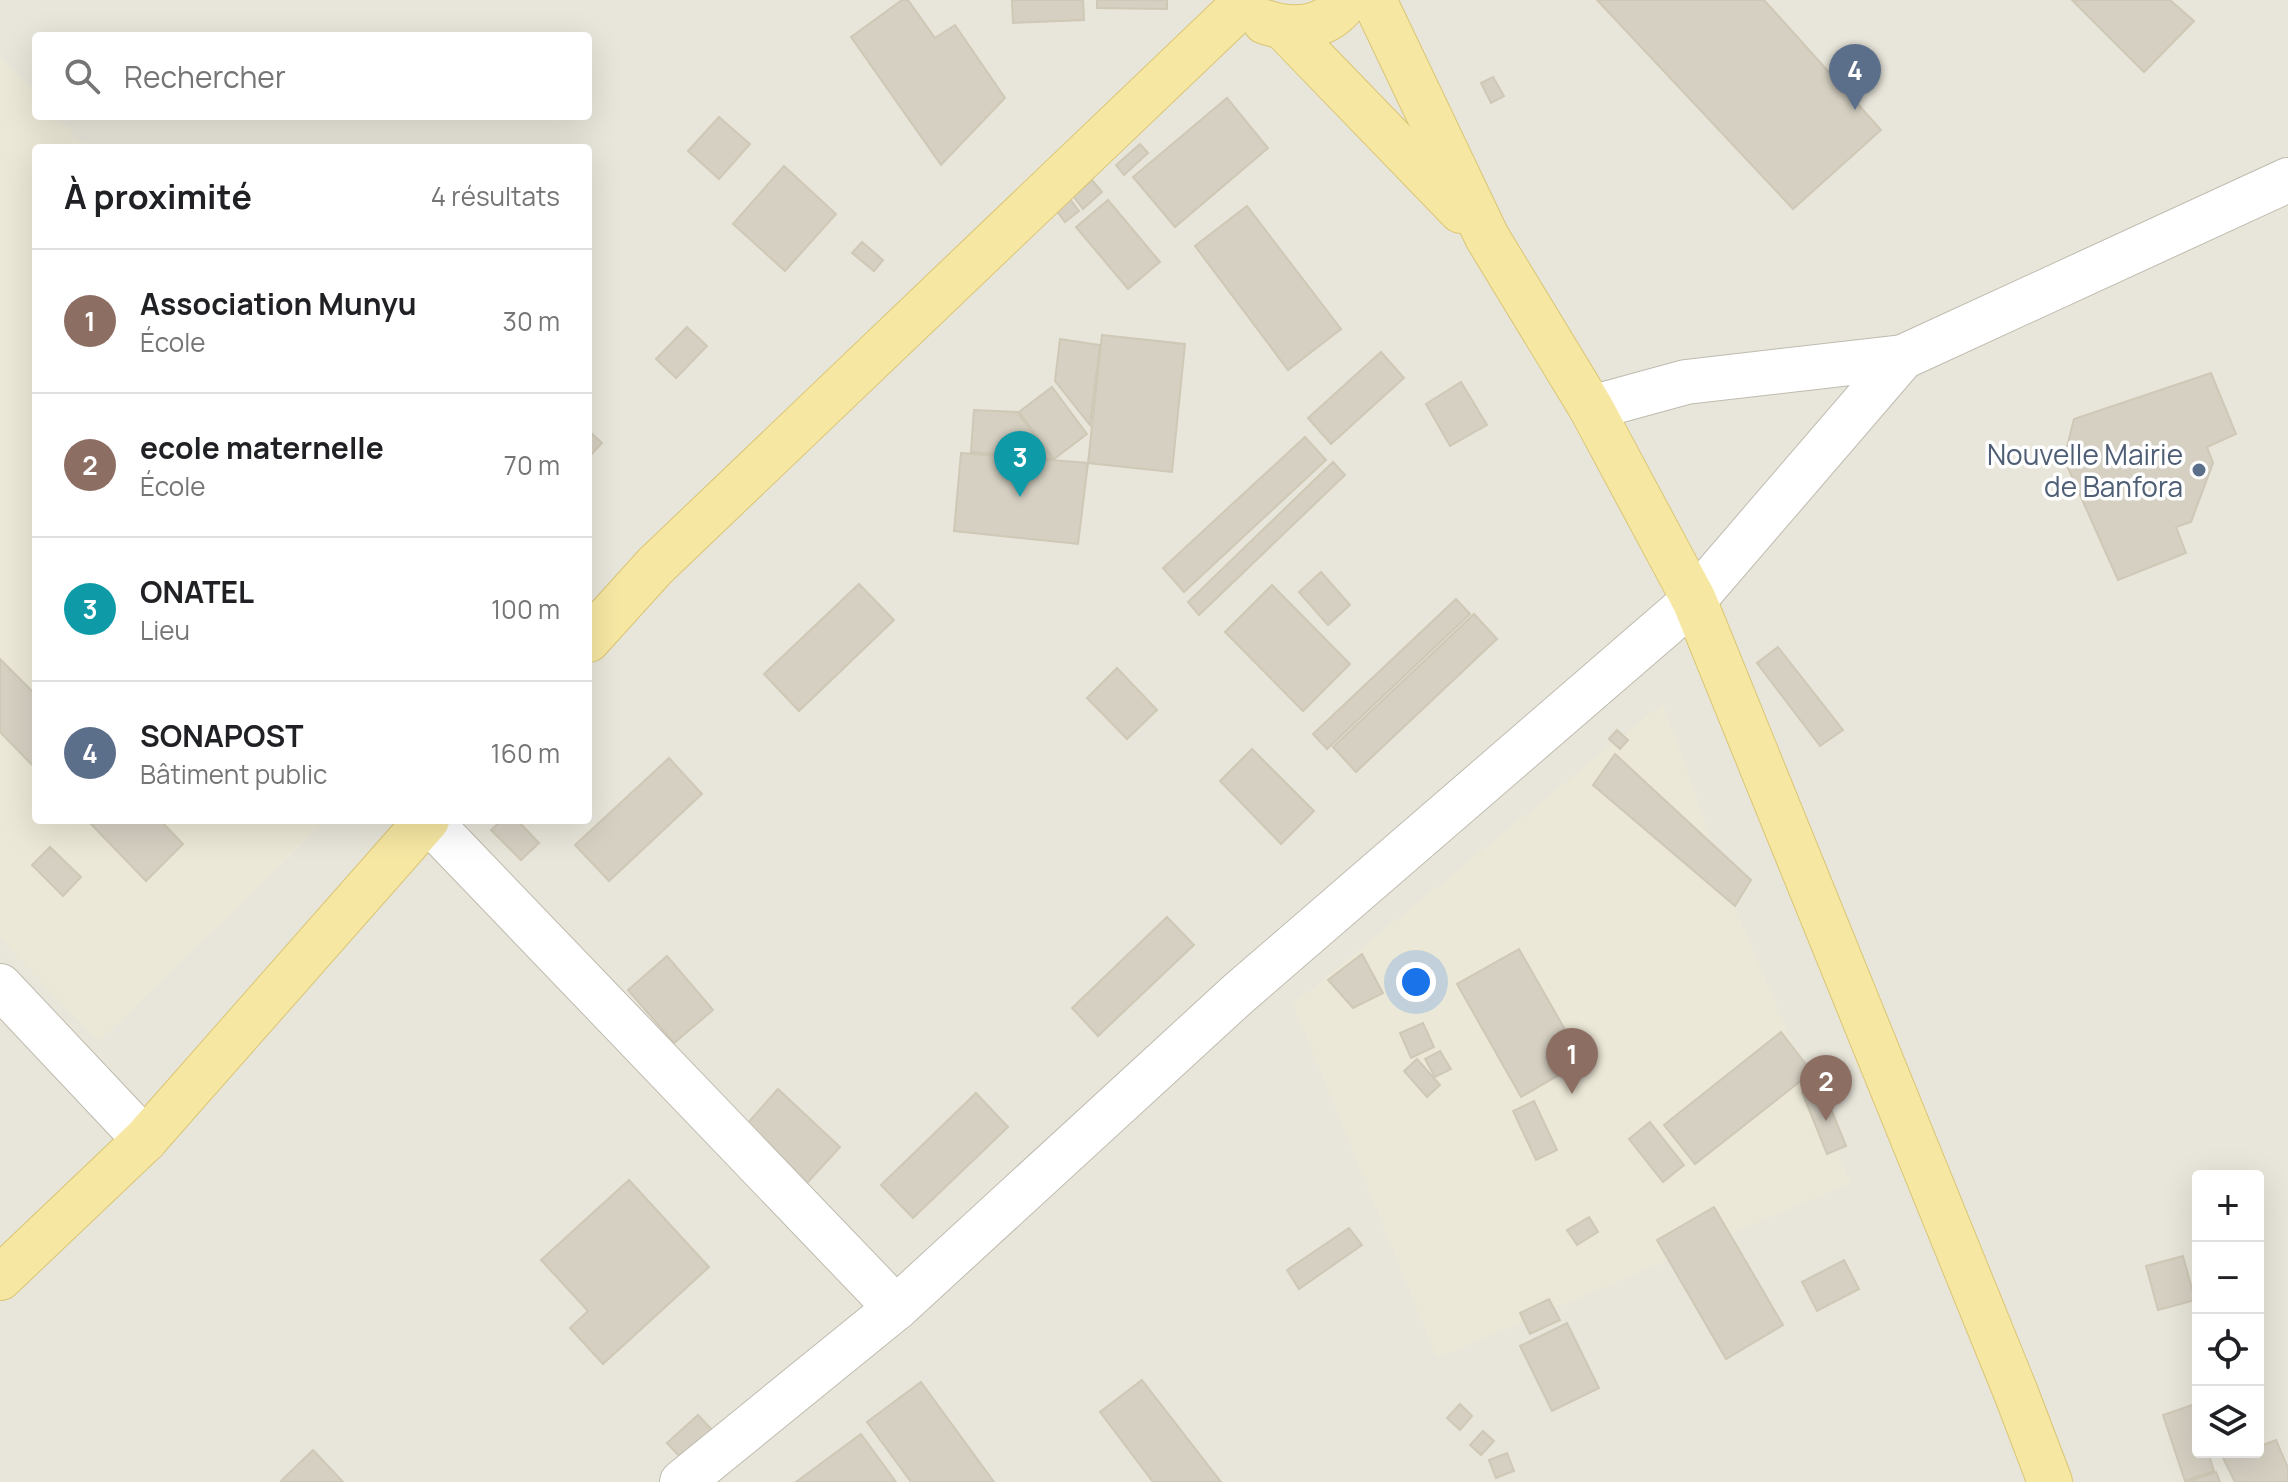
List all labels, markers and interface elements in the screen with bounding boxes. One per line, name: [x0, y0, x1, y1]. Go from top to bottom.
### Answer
search box: [32, 32, 592, 120]
pin: 4: [1829, 44, 1881, 110]
icon: search: [60, 54, 104, 98]
text: Rechercher: [124, 56, 286, 97]
text: À proximité: [64, 173, 252, 219]
text: 4 résultats: [431, 178, 560, 214]
text: Association Munyu: [140, 283, 417, 324]
text: 1: [84, 303, 96, 339]
text: 30 m: [503, 303, 560, 339]
text: École: [140, 324, 205, 360]
text: ecole maternelle: [140, 427, 384, 468]
pin: 3: [994, 431, 1046, 497]
place label: Nouvelle Mairie de Banfora: [1987, 435, 2183, 505]
text: 2: [82, 447, 98, 483]
text: 70 m: [504, 447, 560, 483]
marker: Nouvelle Mairie de Banfora: [2190, 461, 2208, 479]
text: École: [140, 468, 205, 504]
text: ONATEL: [140, 571, 254, 612]
text: 3: [82, 591, 98, 627]
text: 100 m: [491, 591, 560, 627]
text: Lieu: [140, 612, 190, 648]
text: SONAPOST: [140, 715, 303, 756]
text: 4: [82, 735, 98, 771]
text: 160 m: [491, 735, 560, 771]
text: Bâtiment public: [140, 756, 327, 792]
your location: [1396, 962, 1436, 1002]
pin: 1: [1546, 1028, 1598, 1094]
pin: 2: [1800, 1055, 1852, 1121]
map controls: [2192, 1170, 2264, 1458]
button: +: [2192, 1170, 2264, 1242]
button: −: [2192, 1242, 2264, 1314]
button: locate: [2192, 1314, 2264, 1386]
button: layers: [2192, 1386, 2264, 1458]

